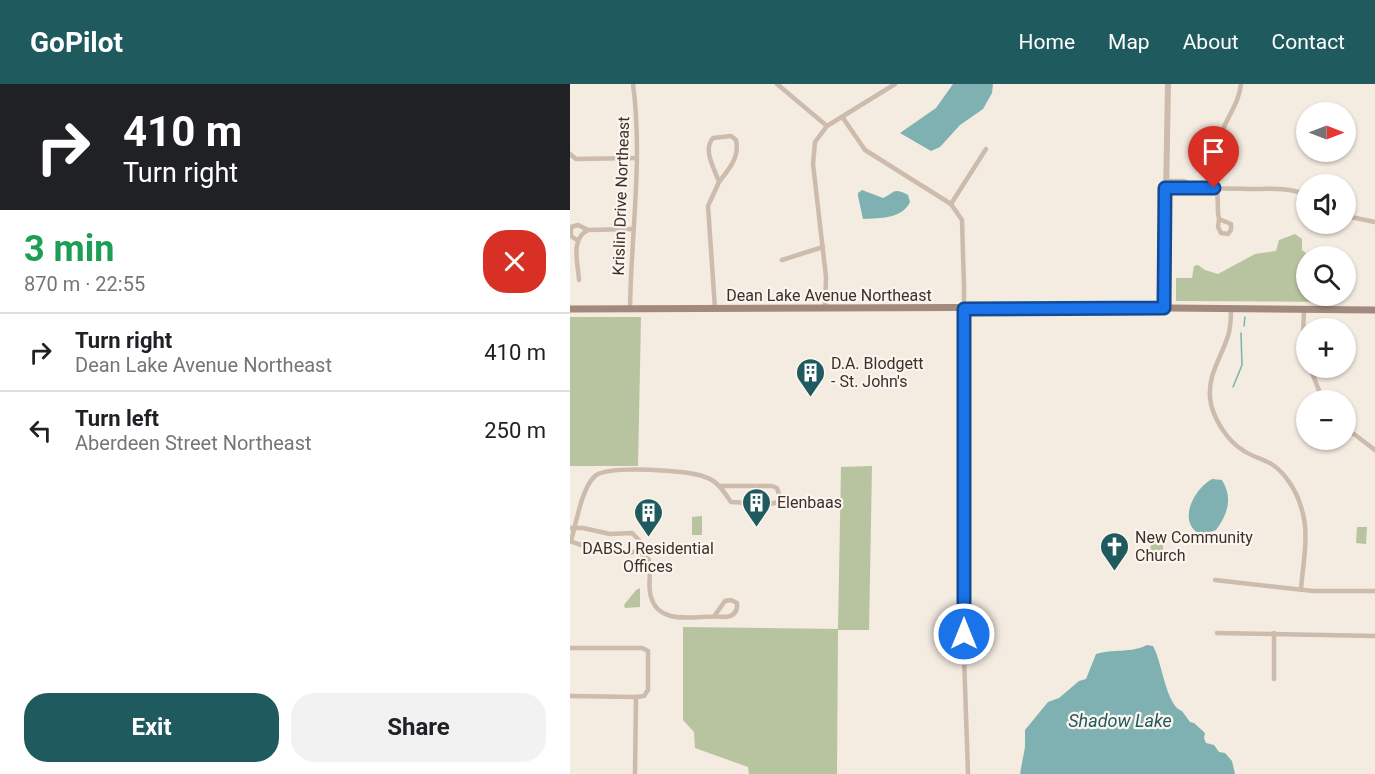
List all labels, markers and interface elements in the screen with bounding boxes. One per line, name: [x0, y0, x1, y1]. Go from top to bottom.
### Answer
text: GoPilot: [30, 26, 123, 59]
text: Home: [1019, 30, 1075, 54]
text: Map: [1108, 30, 1150, 54]
text: About: [1183, 30, 1239, 54]
text: Contact: [1272, 30, 1345, 54]
north arrow: [1296, 102, 1356, 162]
map controls: [1296, 102, 1356, 450]
text: 410 m: [123, 107, 242, 156]
icon: right: [24, 108, 102, 186]
street label: Krislin Drive Northeast: [609, 116, 633, 276]
pin: [1188, 126, 1239, 188]
icon: arrive: [1197, 135, 1230, 168]
text: Turn right: [123, 157, 238, 189]
button: sound: [1296, 174, 1356, 234]
text: 3 min: [24, 228, 115, 270]
button: close: [483, 230, 546, 293]
button: search: [1296, 246, 1356, 306]
text: 870 m · 22:55: [24, 272, 145, 296]
street label: Dean Lake Avenue Northeast: [726, 286, 932, 305]
button: +: [1296, 318, 1356, 378]
text: Turn right: [75, 328, 172, 353]
icon: right: [24, 336, 57, 369]
text: 410 m: [484, 340, 546, 365]
text: Dean Lake Avenue Northeast: [75, 353, 332, 377]
place label: D.A. Blodgett - St. John's: [831, 354, 924, 391]
building icon: D.A. Blodgett - St. John's: [794, 356, 826, 398]
button: −: [1296, 390, 1356, 450]
text: Turn left: [75, 406, 159, 431]
icon: left: [24, 414, 57, 447]
text: 250 m: [484, 418, 546, 443]
text: Aberdeen Street Northeast: [75, 431, 312, 455]
building icon: Elenbaas: [740, 486, 772, 528]
place label: Elenbaas: [777, 493, 842, 512]
building icon: DABSJ Residential Offices: [632, 496, 664, 538]
place label: New Community Church: [1135, 528, 1253, 565]
church icon: New Community Church: [1098, 530, 1130, 572]
place label: DABSJ Residential Offices: [582, 539, 714, 576]
position arrow: [932, 602, 996, 666]
button: Exit: [24, 693, 279, 762]
button: Share: [291, 693, 546, 762]
water label: Shadow Lake: [1068, 710, 1172, 731]

